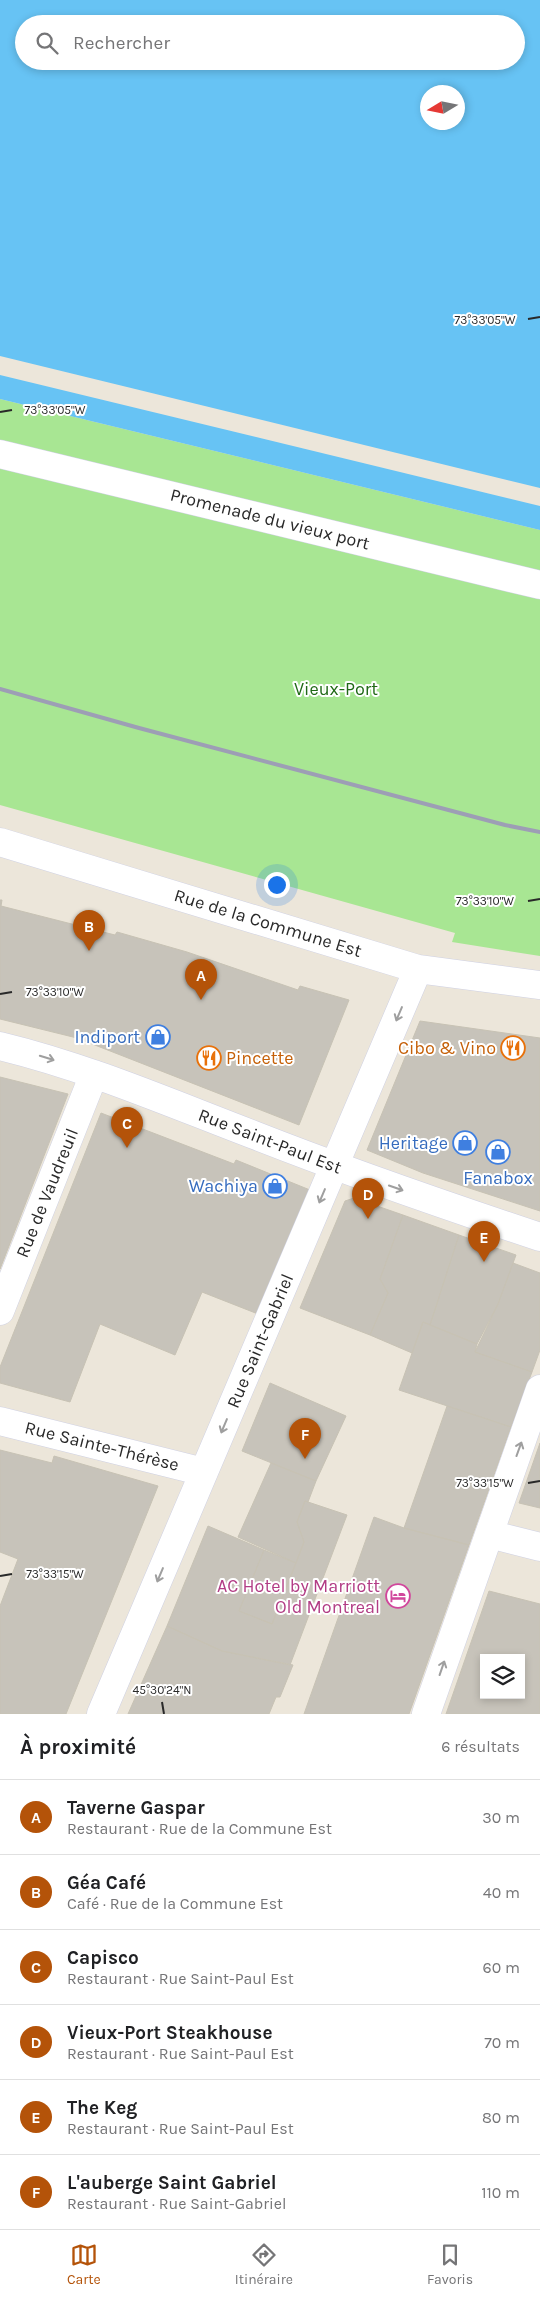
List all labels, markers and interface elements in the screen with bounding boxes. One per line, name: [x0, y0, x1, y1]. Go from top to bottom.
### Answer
search box: [15, 15, 525, 70]
icon: search: [33, 29, 61, 57]
text: Rechercher: [73, 32, 170, 54]
north arrow: [420, 85, 465, 130]
text: 73°33'05"W: [455, 313, 516, 327]
text: 73°33'05"W: [25, 403, 86, 417]
street label: Promenade du vieux port: [168, 484, 372, 555]
park label: Vieux-Port: [294, 678, 378, 700]
your location: [264, 872, 290, 898]
street label: Rue de la Commune Est: [172, 884, 365, 962]
text: 73°33'10"W: [456, 894, 514, 908]
pin: B: [73, 910, 105, 951]
pin: A: [185, 959, 217, 1000]
text: 73°33'10"W: [26, 985, 84, 999]
one-way arrow: [394, 1006, 404, 1021]
shop icon: Indiport: [145, 1024, 171, 1050]
place label: Indiport: [74, 1026, 140, 1048]
restaurant icon: Cibo & Vino: [500, 1035, 526, 1061]
place label: Cibo & Vino: [398, 1037, 496, 1059]
restaurant icon: Pincette: [196, 1045, 222, 1071]
place label: Pincette: [226, 1047, 294, 1069]
one-way arrow: [39, 1054, 55, 1064]
street label: Rue Saint-Paul Est: [195, 1104, 345, 1179]
pin: C: [111, 1107, 143, 1148]
street label: Rue de Vaudreuil: [11, 1125, 83, 1261]
shop icon: Heritage: [452, 1130, 478, 1156]
place label: Heritage: [379, 1132, 448, 1154]
shop icon: Fanabox: [485, 1139, 511, 1165]
place label: Fanabox: [463, 1167, 533, 1189]
shop icon: Wachiya: [262, 1173, 288, 1199]
place label: Wachiya: [189, 1175, 258, 1197]
pin: D: [352, 1178, 384, 1219]
one-way arrow: [388, 1184, 404, 1193]
one-way arrow: [316, 1188, 325, 1203]
pin: E: [468, 1221, 500, 1262]
street label: Rue Saint-Gabriel: [222, 1271, 298, 1411]
street label: Rue Sainte-Thérèse: [23, 1416, 181, 1476]
one-way arrow: [219, 1418, 228, 1433]
pin: F: [289, 1418, 321, 1459]
one-way arrow: [515, 1441, 524, 1457]
text: 73°33'15"W: [456, 1476, 514, 1490]
text: 73°33'15"W: [26, 1567, 84, 1581]
one-way arrow: [155, 1567, 165, 1582]
place label: AC Hotel by Marriott Old Montreal: [217, 1575, 380, 1618]
hotel icon: AC Hotel by Marriott Old Montreal: [385, 1583, 411, 1609]
map controls: [480, 1654, 525, 1699]
button: layers: [480, 1654, 525, 1699]
one-way arrow: [438, 1660, 448, 1676]
text: 45°30'24"N: [133, 1683, 191, 1697]
text: À proximité: [20, 1735, 136, 1759]
text: 6 résultats: [441, 1737, 520, 1756]
text: Taverne Gaspar: [67, 1797, 205, 1819]
text: A: [31, 1808, 41, 1827]
text: 30 m: [482, 1808, 520, 1827]
text: Restaurant · Rue de la Commune Est: [67, 1819, 332, 1838]
text: Géa Café: [67, 1872, 146, 1894]
text: B: [31, 1883, 41, 1902]
text: 40 m: [483, 1883, 520, 1902]
text: Café · Rue de la Commune Est: [67, 1894, 283, 1913]
text: Capisco: [67, 1947, 139, 1969]
text: C: [31, 1958, 41, 1977]
text: 60 m: [483, 1958, 520, 1977]
text: Restaurant · Rue Saint-Paul Est: [67, 1969, 294, 1988]
text: Vieux-Port Steakhouse: [67, 2022, 272, 2044]
text: D: [31, 2033, 41, 2052]
text: 70 m: [484, 2033, 520, 2052]
text: Restaurant · Rue Saint-Paul Est: [67, 2044, 294, 2063]
text: The Keg: [67, 2097, 137, 2119]
text: E: [31, 2108, 41, 2127]
text: 80 m: [482, 2108, 520, 2127]
text: Restaurant · Rue Saint-Paul Est: [67, 2119, 294, 2138]
text: L'auberge Saint Gabriel: [67, 2172, 277, 2194]
text: F: [32, 2183, 40, 2202]
text: 110 m: [481, 2183, 520, 2202]
text: Restaurant · Rue Saint-Gabriel: [67, 2194, 287, 2213]
tab: Carte: [67, 2241, 101, 2288]
tab: Itinéraire: [235, 2241, 293, 2288]
tab: Favoris: [427, 2241, 473, 2288]

